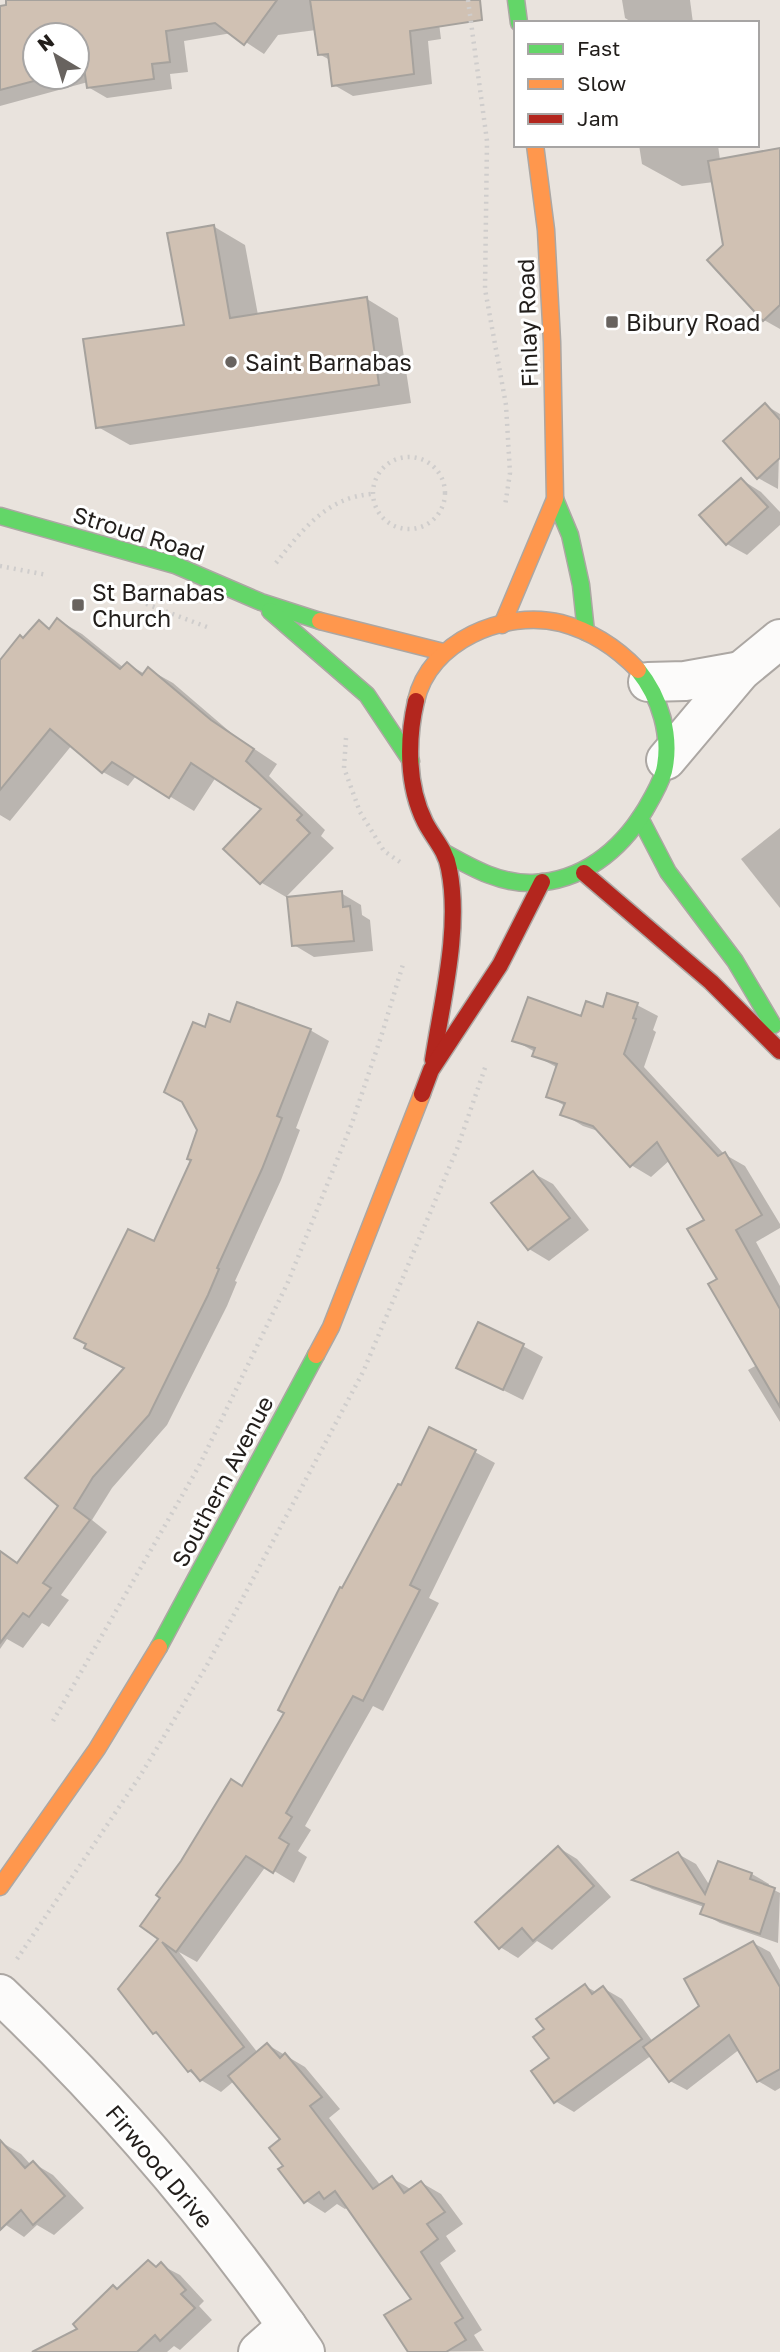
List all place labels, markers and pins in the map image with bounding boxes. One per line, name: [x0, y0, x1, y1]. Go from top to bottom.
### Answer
place label: Bibury Road: [626, 308, 760, 336]
marker: Bibury Road: [604, 314, 620, 330]
place label: Saint Barnabas: [245, 348, 412, 376]
marker: Saint Barnabas: [223, 354, 239, 370]
place label: St Barnabas Church: [92, 578, 225, 632]
marker: St Barnabas Church: [70, 597, 86, 613]

